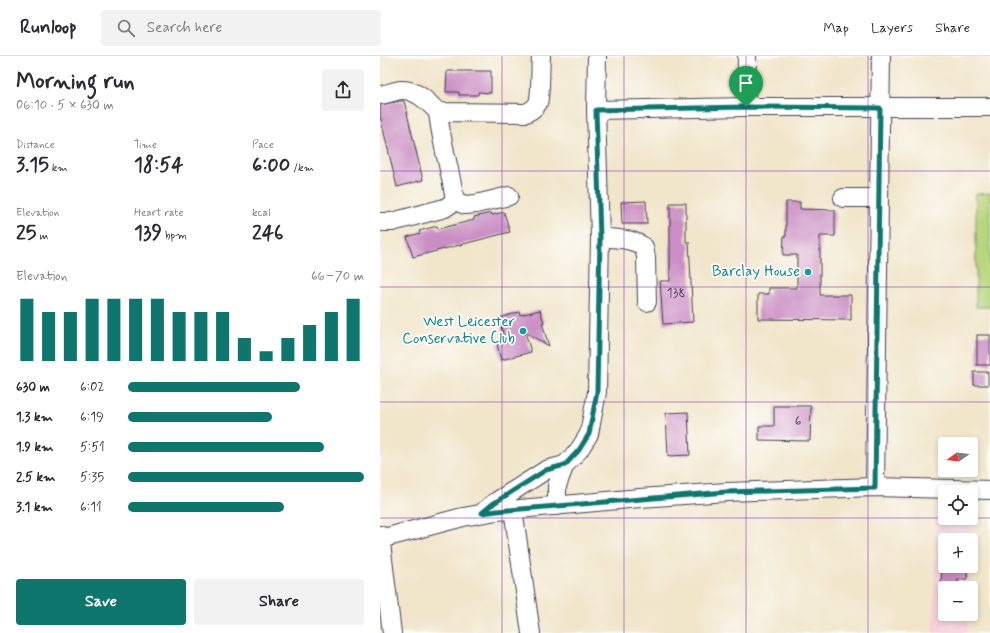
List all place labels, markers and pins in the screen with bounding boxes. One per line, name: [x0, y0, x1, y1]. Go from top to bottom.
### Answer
pin: [729, 66, 763, 107]
place label: Barclay House: [712, 262, 800, 282]
marker: Barclay House: [803, 267, 813, 277]
place label: West Leicester Conservative Club: [402, 312, 515, 349]
marker: West Leicester Conservative Club: [518, 326, 528, 336]

